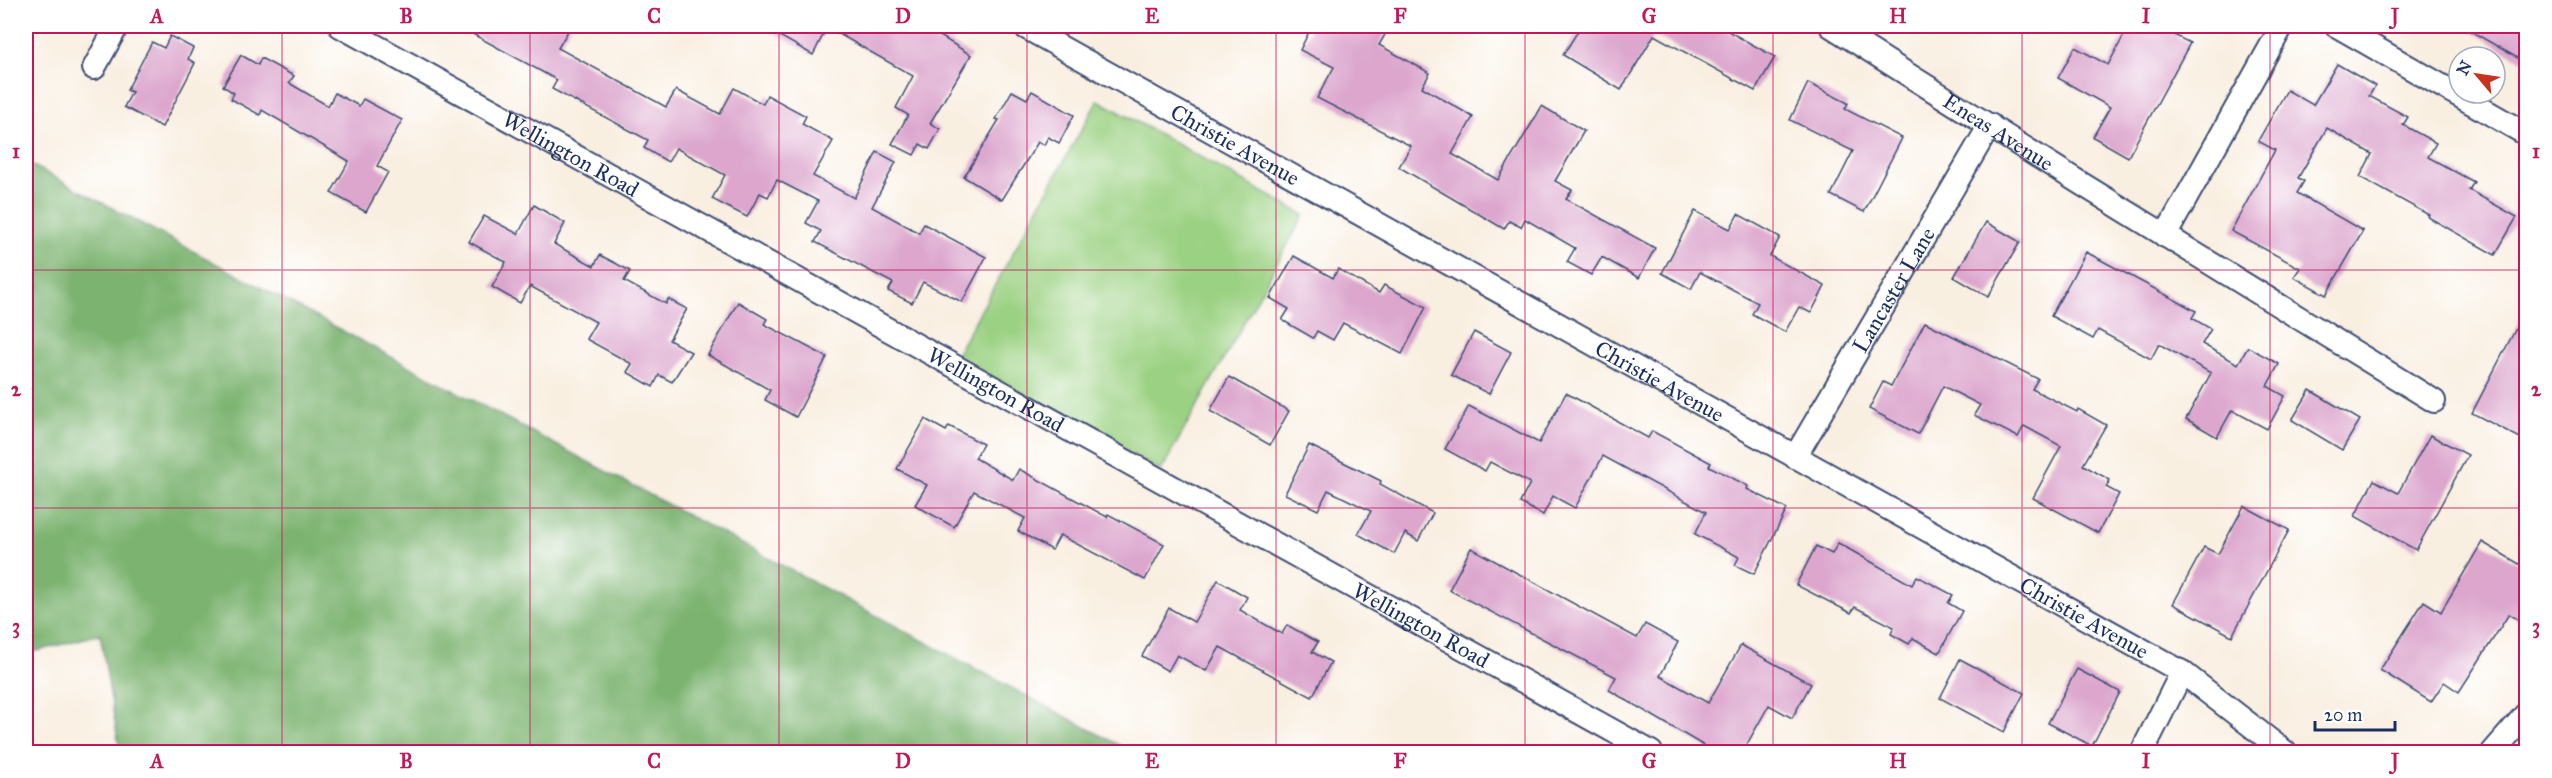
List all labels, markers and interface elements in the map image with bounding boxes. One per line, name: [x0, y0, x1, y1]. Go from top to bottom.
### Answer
text: A: [148, 4, 164, 28]
text: B: [399, 4, 413, 28]
text: C: [647, 4, 661, 28]
text: D: [895, 4, 911, 28]
text: E: [1145, 4, 1160, 28]
text: F: [1393, 4, 1407, 28]
text: G: [1642, 4, 1657, 28]
text: H: [1889, 4, 1907, 28]
text: I: [2142, 4, 2151, 28]
text: J: [2388, 4, 2400, 30]
north arrow: [2447, 45, 2507, 105]
text: N: [2453, 57, 2476, 79]
street label: Eneas Avenue: [1938, 87, 2059, 176]
street label: Christie Avenue: [1166, 98, 1304, 191]
street label: Wellington Road: [498, 105, 644, 203]
text: 1: [12, 139, 20, 163]
text: 1: [2532, 139, 2540, 163]
street label: Lancaster Lane: [1846, 222, 1941, 357]
street label: Christie Avenue: [1591, 334, 1729, 428]
street label: Wellington Road: [923, 341, 1069, 438]
text: 2: [11, 377, 22, 401]
text: 2: [2531, 377, 2542, 401]
street label: Christie Avenue: [2015, 571, 2153, 664]
street label: Wellington Road: [1348, 576, 1494, 673]
text: 3: [12, 614, 20, 639]
text: 3: [2532, 614, 2540, 639]
scale bar: [2315, 694, 2394, 732]
text: 20 m: [2324, 704, 2362, 726]
text: A: [148, 749, 164, 773]
text: B: [399, 749, 413, 773]
text: C: [647, 749, 661, 773]
text: D: [895, 749, 911, 773]
text: E: [1145, 749, 1160, 773]
text: F: [1393, 749, 1407, 773]
text: G: [1642, 749, 1657, 773]
text: H: [1889, 749, 1907, 773]
text: I: [2142, 749, 2151, 773]
text: J: [2388, 749, 2400, 775]

